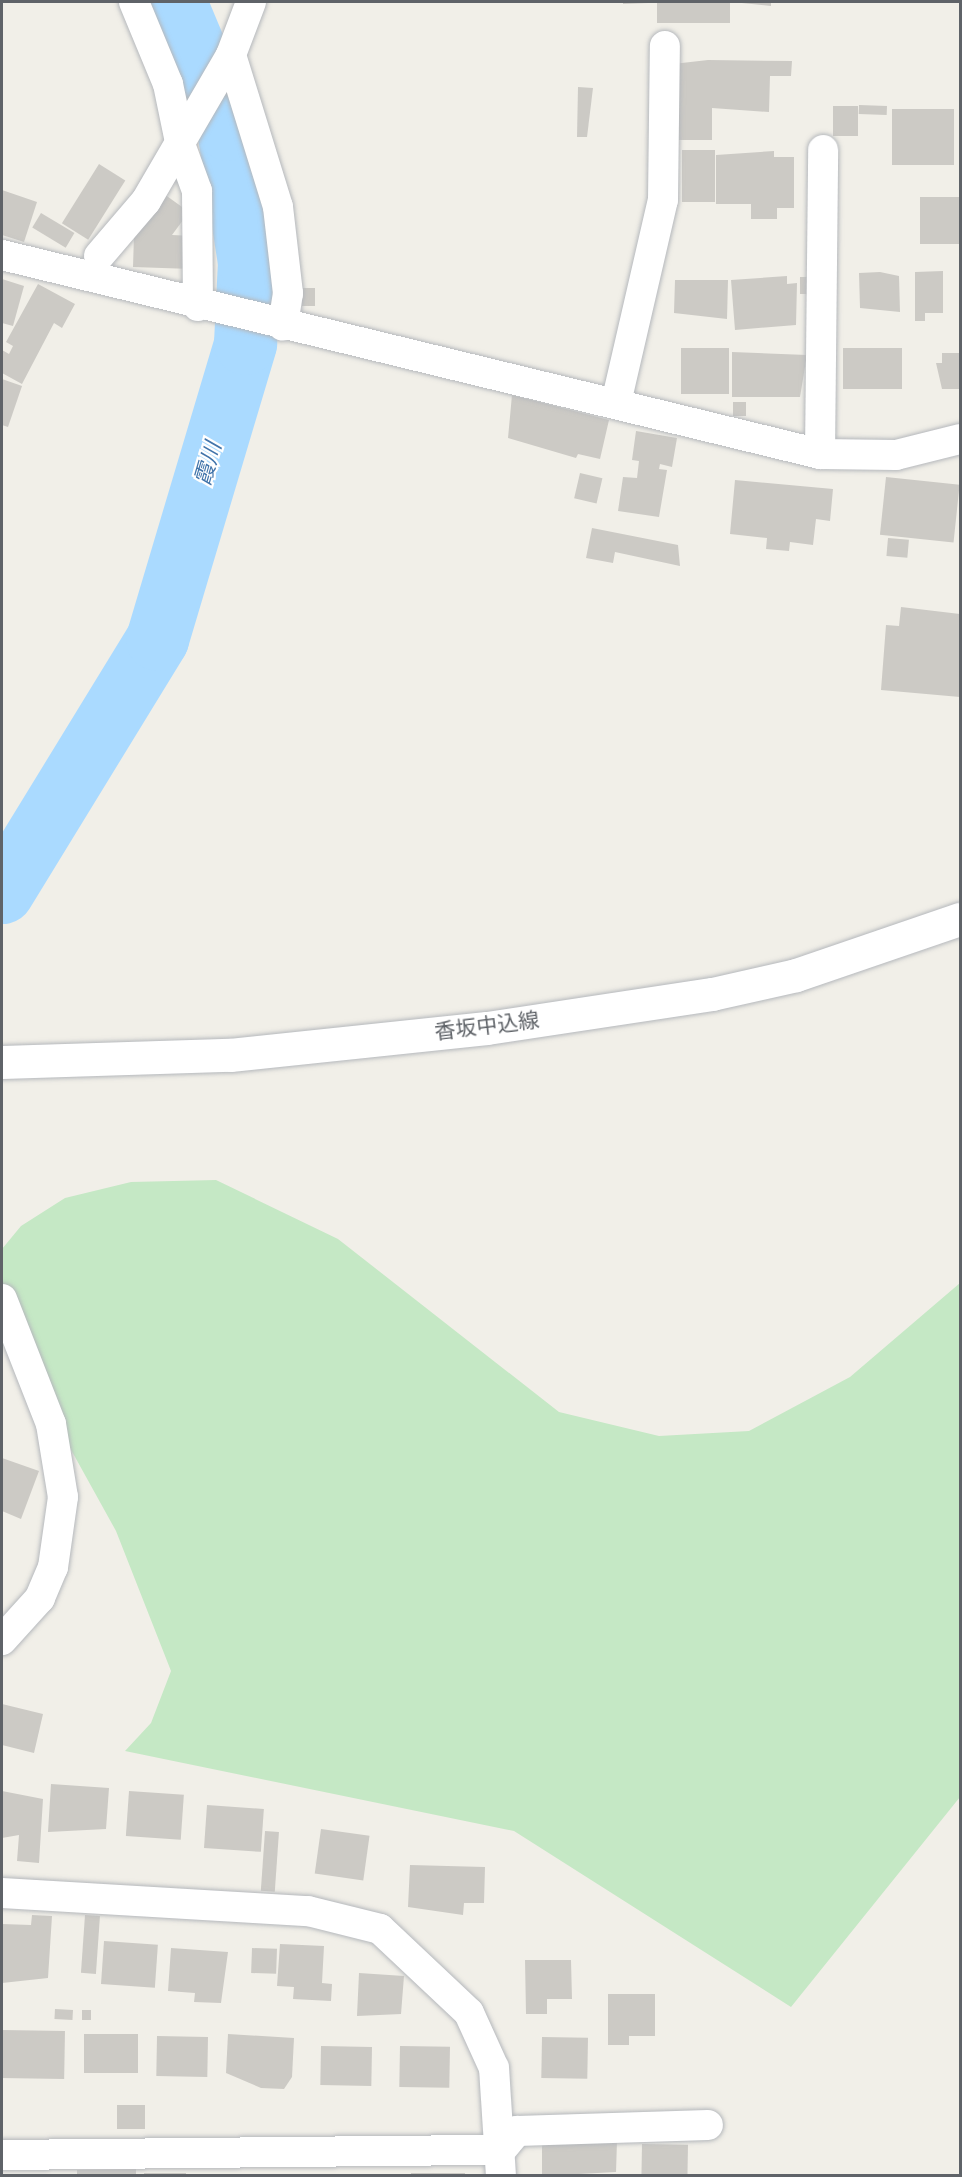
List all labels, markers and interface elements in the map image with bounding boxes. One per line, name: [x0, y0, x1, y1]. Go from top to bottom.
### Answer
water label: 霞川: [190, 439, 228, 489]
street label: 香坂中込線: [433, 1008, 541, 1046]

